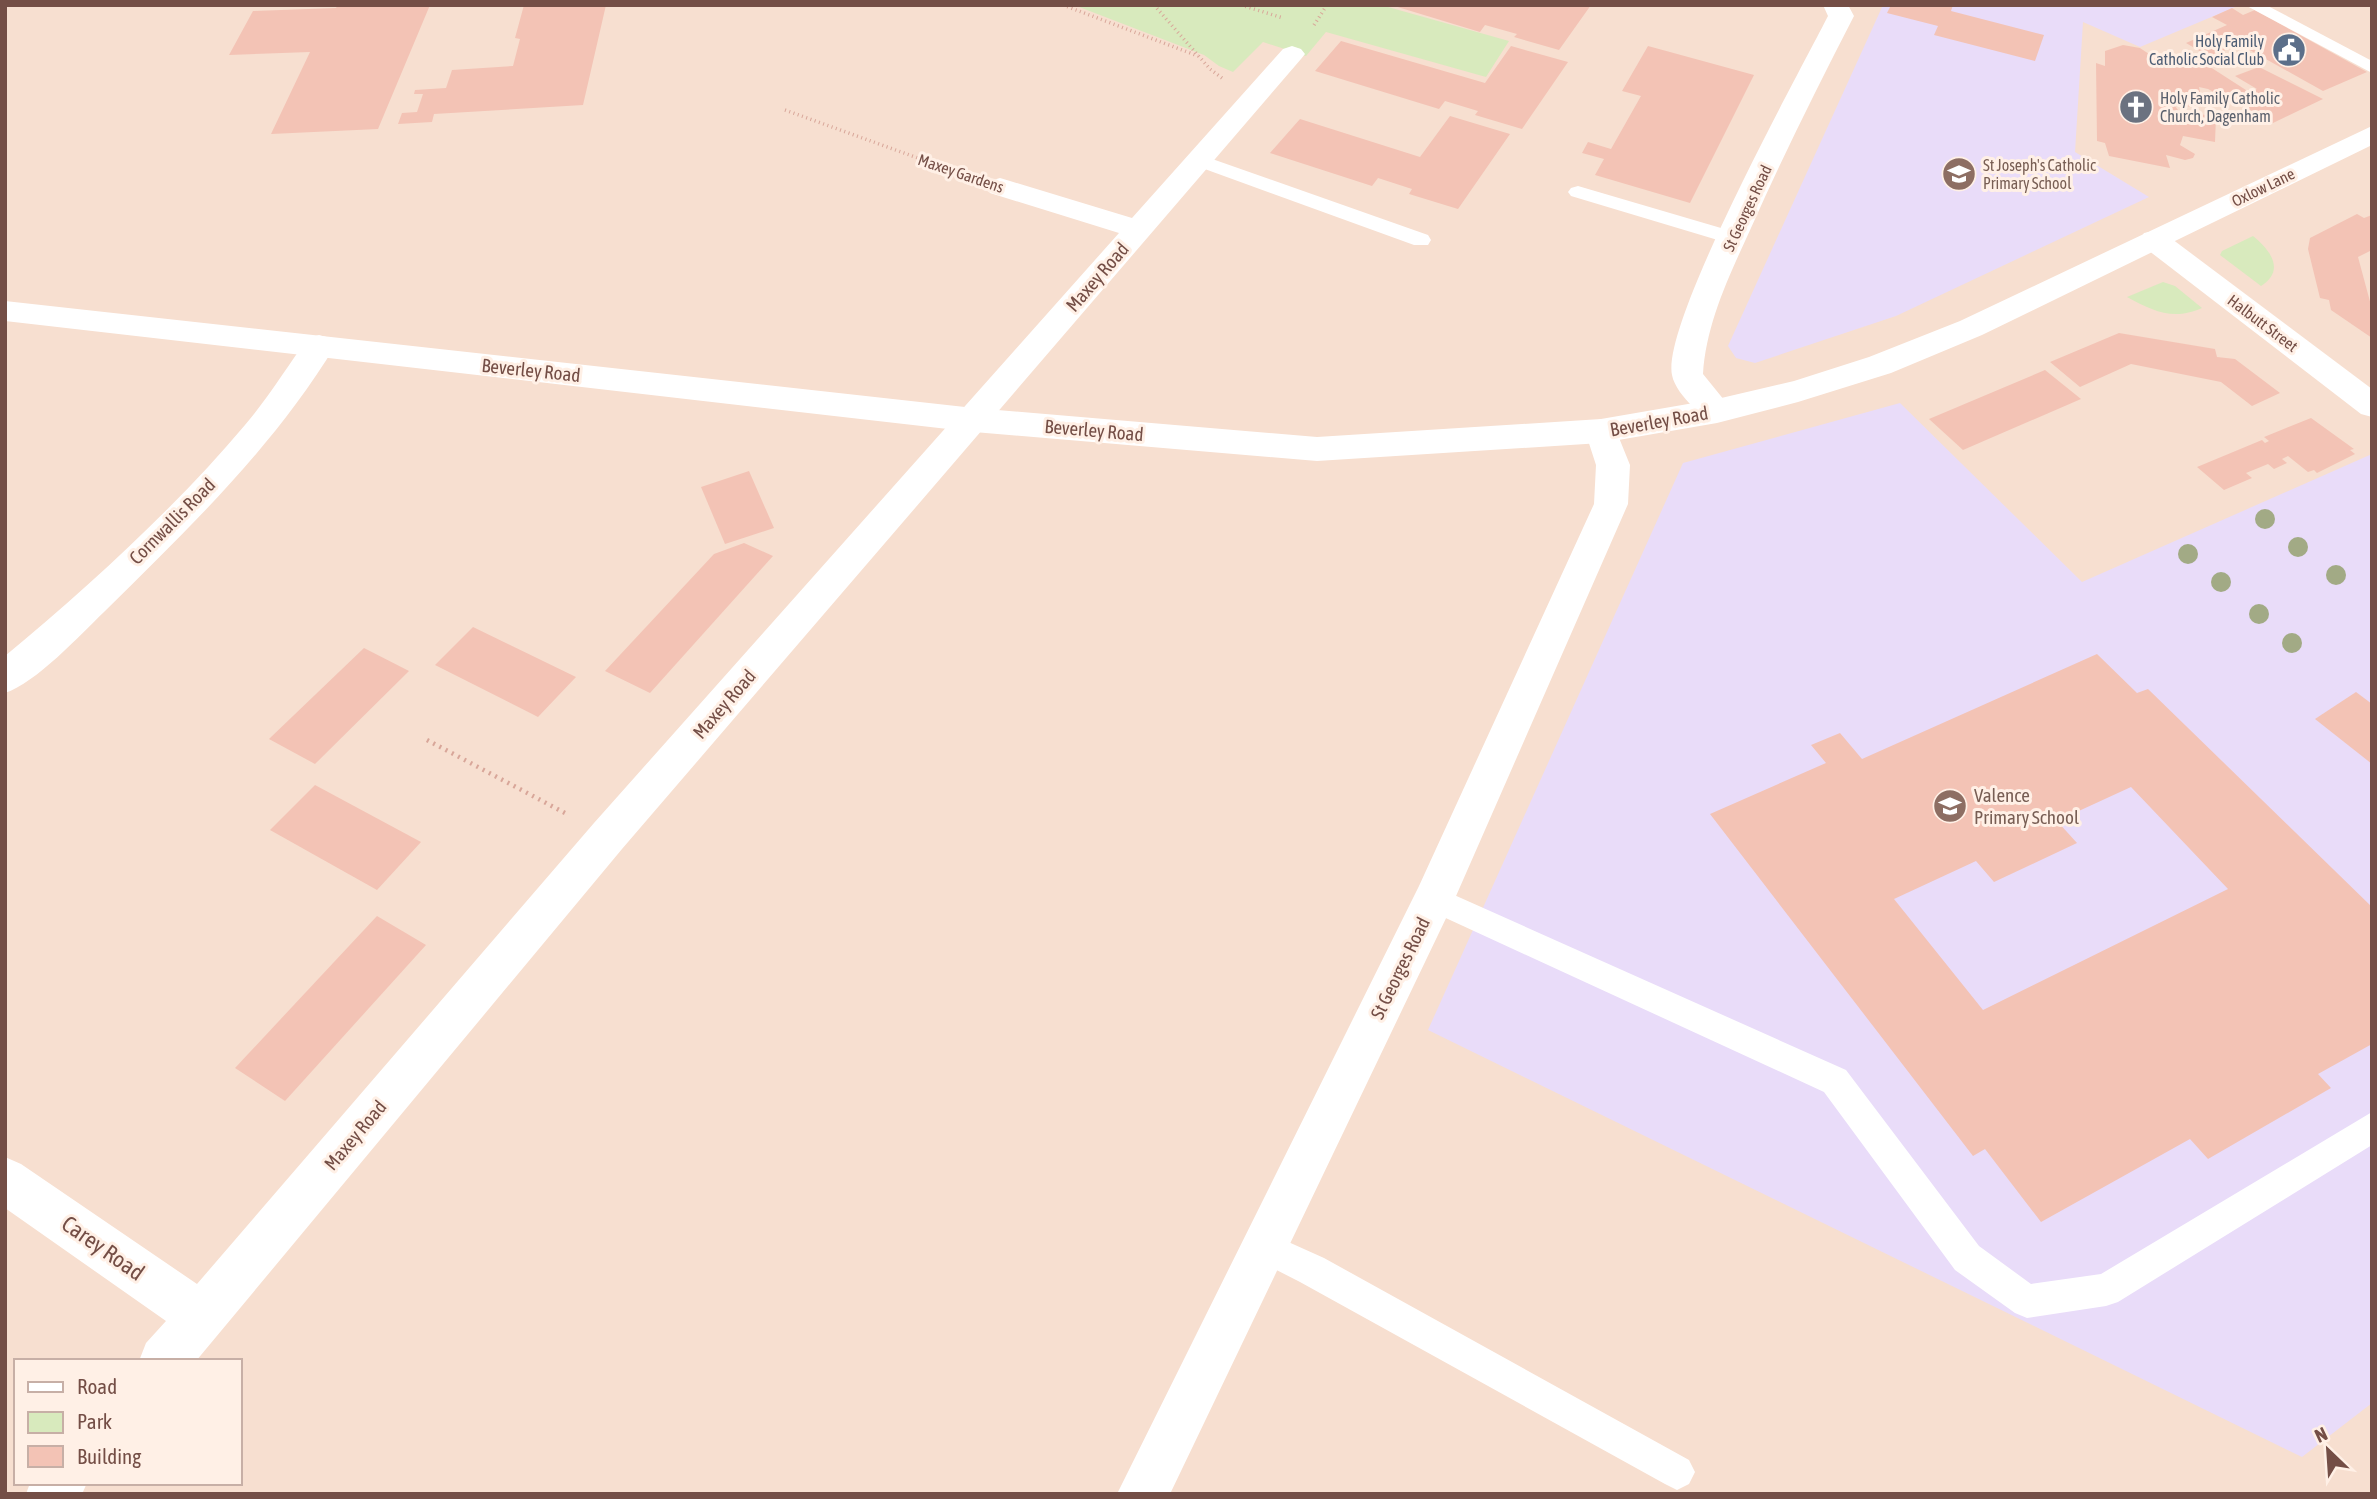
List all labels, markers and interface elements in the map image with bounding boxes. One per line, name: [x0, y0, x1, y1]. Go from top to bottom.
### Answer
public building icon: Holy Family Catholic Social Club: [2270, 31, 2308, 69]
place label: Holy Family Catholic Social Club: [2149, 32, 2264, 68]
church icon: Holy Family Catholic Church, Dagenham: [2117, 88, 2155, 126]
place label: Holy Family Catholic Church, Dagenham: [2160, 89, 2280, 126]
street label: Maxey Gardens: [916, 150, 1006, 197]
school or university icon: St Joseph's Catholic Primary School: [1940, 155, 1978, 193]
place label: St Joseph's Catholic Primary School: [1983, 156, 2096, 193]
street label: St Georges Road: [1719, 162, 1776, 254]
street label: Oxlow Lane: [2229, 164, 2297, 210]
street label: Maxey Road: [1061, 238, 1133, 316]
street label: Halbutt Street: [2225, 291, 2302, 355]
street label: Beverley Road: [480, 354, 582, 386]
street label: Beverley Road: [1608, 402, 1710, 440]
street label: Beverley Road: [1044, 415, 1144, 445]
street label: Cornwallis Road: [125, 474, 219, 568]
street label: Maxey Road: [688, 665, 760, 743]
place label: Valence Primary School: [1974, 784, 2079, 828]
school or university icon: Valence Primary School: [1931, 787, 1969, 825]
street label: St Georges Road: [1366, 913, 1434, 1023]
street label: Maxey Road: [320, 1096, 390, 1174]
street label: Carey Road: [57, 1210, 149, 1286]
legend: [14, 1359, 242, 1485]
text: Road: [77, 1374, 117, 1398]
text: Park: [77, 1409, 112, 1433]
north arrow: [2293, 1415, 2363, 1485]
text: N: [2311, 1422, 2331, 1447]
text: Building: [77, 1444, 141, 1468]

